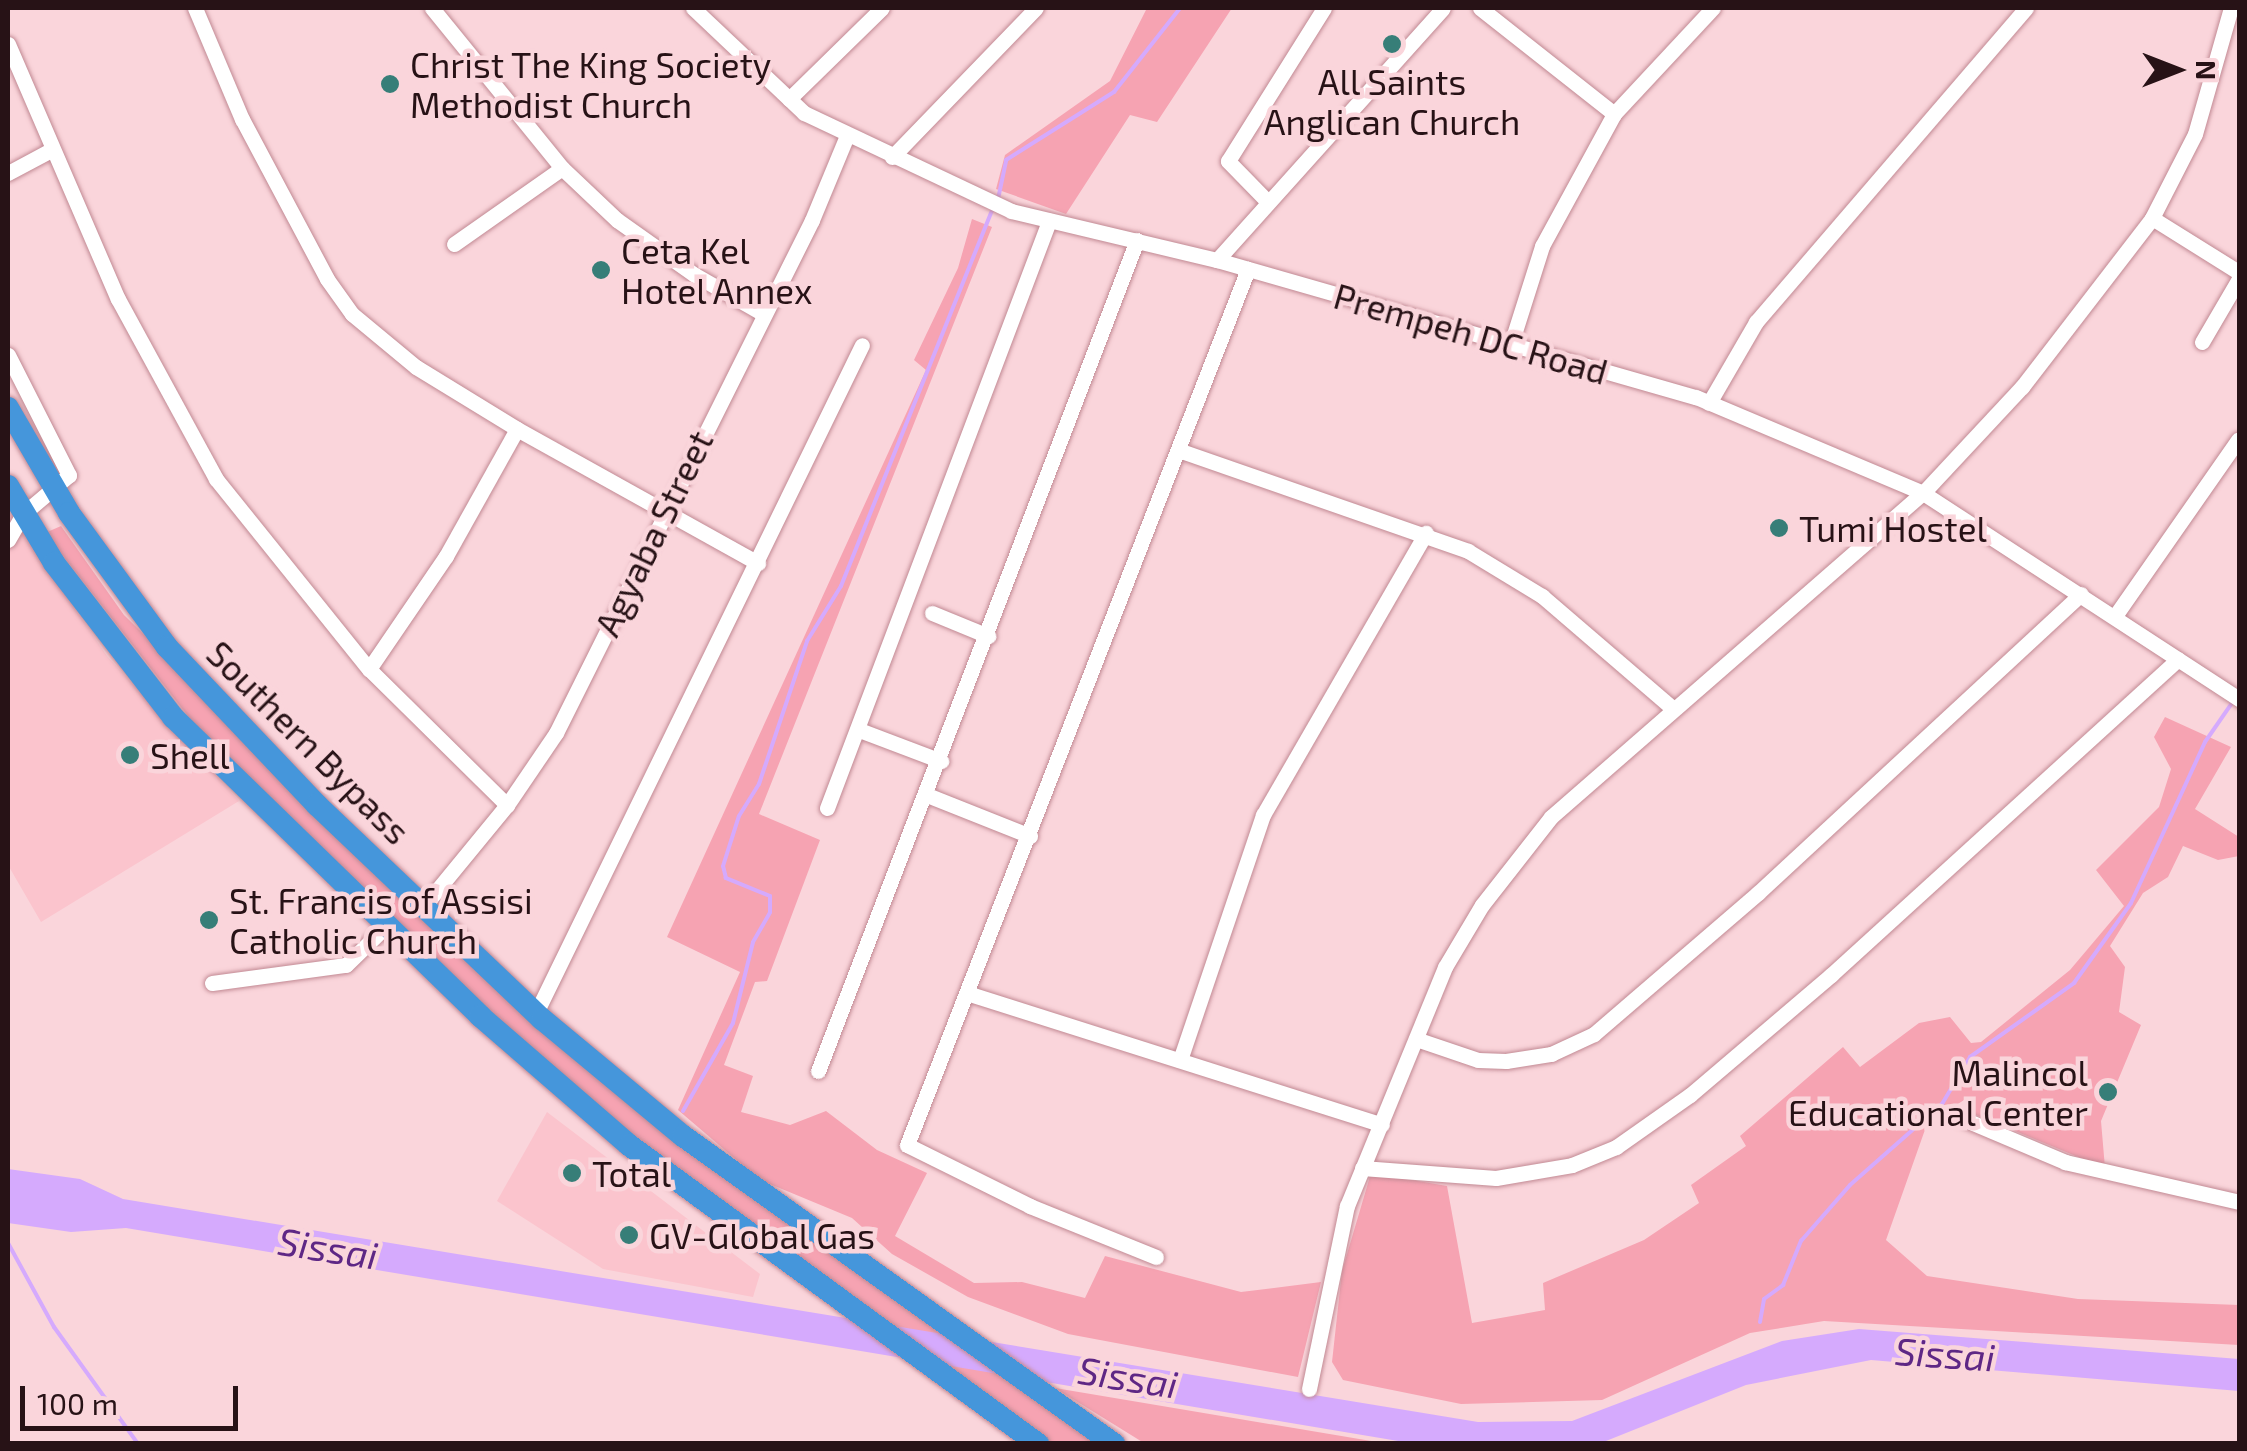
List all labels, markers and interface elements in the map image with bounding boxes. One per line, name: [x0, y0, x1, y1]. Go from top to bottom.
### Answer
north arrow: [2127, 20, 2227, 120]
marker: All Saints Anglican Church: [1381, 33, 1403, 55]
place label: Christ The King Society Methodist Church: [410, 43, 772, 125]
place label: All Saints Anglican Church: [1264, 60, 1520, 142]
text: N: [2190, 60, 2224, 80]
marker: Christ The King Society Methodist Church: [379, 73, 401, 95]
place label: Ceta Kel Hotel Annex: [621, 229, 814, 311]
marker: Ceta Kel Hotel Annex: [590, 259, 612, 281]
street label: Prempeh DC Road: [1329, 274, 1613, 392]
street label: Agyaba Street: [585, 424, 721, 642]
place label: Tumi Hostel: [1799, 507, 1987, 549]
marker: Tumi Hostel: [1768, 517, 1790, 539]
street label: Southern Bypass: [199, 632, 419, 852]
place label: Shell: [150, 734, 230, 776]
marker: Shell: [119, 744, 141, 766]
place label: St. Francis of Assisi Catholic Church: [229, 879, 534, 961]
marker: St. Francis of Assisi Catholic Church: [198, 909, 220, 931]
place label: Malincol Educational Center: [1787, 1051, 2088, 1133]
marker: Malincol Educational Center: [2097, 1081, 2119, 1103]
place label: Total: [592, 1152, 671, 1194]
marker: Total: [561, 1162, 583, 1184]
place label: GV-Global Gas: [649, 1214, 876, 1256]
water label: Sissai: [275, 1218, 381, 1278]
marker: GV-Global Gas: [618, 1224, 640, 1246]
water label: Sissai: [1893, 1328, 1997, 1380]
water label: Sissai: [1075, 1347, 1181, 1407]
scale bar: [25, 1366, 242, 1428]
text: 100 m: [37, 1385, 118, 1421]

